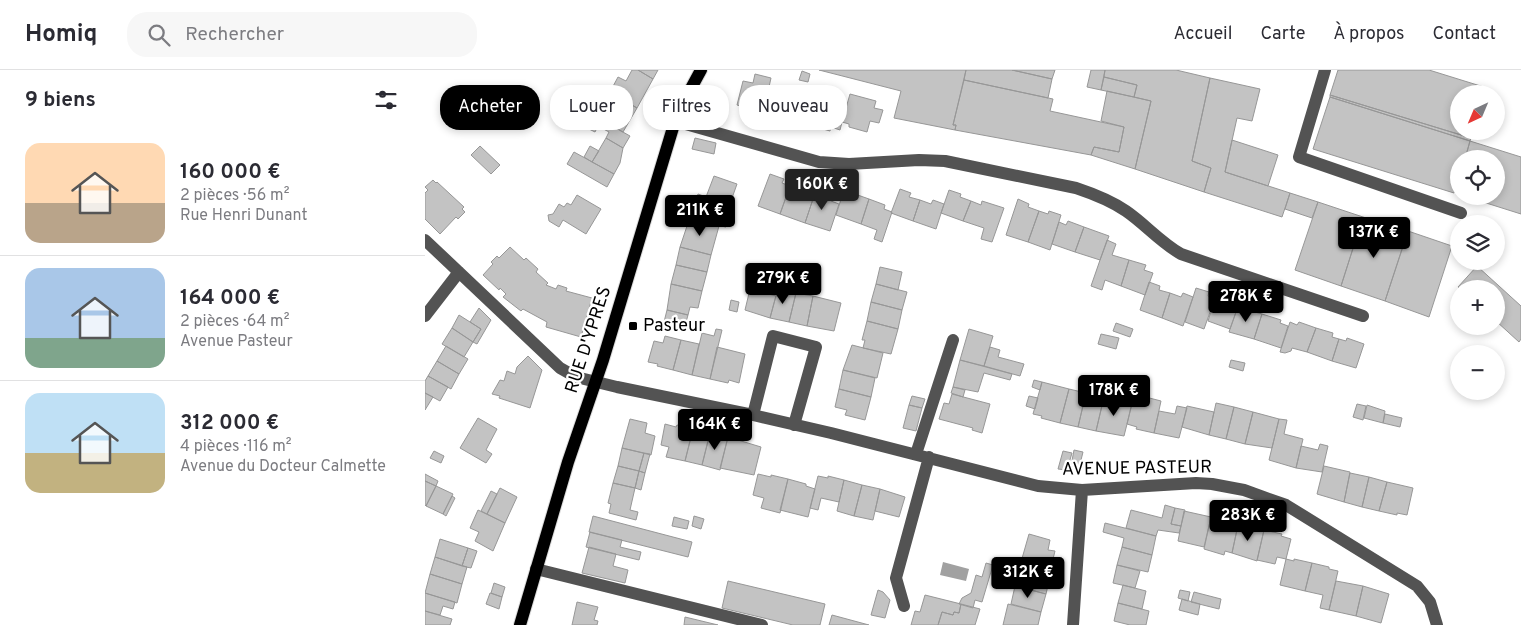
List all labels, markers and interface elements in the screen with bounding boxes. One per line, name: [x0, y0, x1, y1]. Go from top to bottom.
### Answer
search box: [127, 12, 477, 57]
text: Homiq: [25, 20, 97, 50]
icon: search: [145, 21, 173, 49]
text: Rechercher: [185, 23, 284, 47]
text: Accueil: [1173, 23, 1232, 46]
text: Carte: [1260, 23, 1305, 46]
text: À propos: [1333, 23, 1404, 46]
text: Contact: [1432, 23, 1496, 46]
chip: Acheter: [440, 85, 540, 130]
chip: Louer: [550, 85, 633, 130]
chip: Filtres: [643, 85, 729, 130]
chip: Nouveau: [739, 85, 847, 130]
north arrow: [1450, 85, 1505, 140]
map controls: [1450, 85, 1505, 400]
icon: filters: [372, 86, 400, 114]
text: 9 biens: [25, 87, 96, 114]
button: locate: [1450, 150, 1505, 205]
text: 160 000 €: [180, 159, 281, 186]
icon: home: [65, 163, 125, 223]
pin: 160K €: [781, 168, 863, 211]
text: 160K €: [796, 175, 848, 195]
text: 2 pièces · 56 m²: [180, 186, 289, 206]
pin: 211K €: [659, 194, 741, 237]
text: 211K €: [676, 201, 724, 221]
text: Rue Henri Dunant: [180, 206, 307, 226]
button: layers: [1450, 215, 1505, 270]
pin: 137K €: [1333, 216, 1415, 259]
text: 137K €: [1349, 223, 1399, 243]
pin: 279K €: [742, 262, 824, 305]
text: 279K €: [756, 269, 810, 289]
pin: 278K €: [1205, 280, 1287, 323]
button: +: [1450, 280, 1505, 335]
street label: RUE D'YPRES: [561, 284, 617, 396]
text: 164 000 €: [180, 285, 280, 312]
text: 278K €: [1219, 287, 1273, 307]
icon: home: [65, 288, 125, 348]
text: 2 pièces · 64 m²: [180, 312, 289, 332]
place label: Pasteur: [643, 315, 705, 338]
marker: Pasteur: [627, 320, 639, 332]
text: Avenue Pasteur: [180, 332, 293, 352]
button: −: [1450, 345, 1505, 400]
pin: 178K €: [1073, 374, 1155, 417]
text: 178K €: [1089, 381, 1139, 401]
pin: 164K €: [674, 408, 756, 451]
text: 312 000 €: [180, 410, 279, 437]
icon: home: [65, 413, 125, 473]
text: 164K €: [689, 415, 741, 435]
text: 4 pièces · 116 m²: [180, 437, 292, 457]
street label: AVENUE PASTEUR: [1062, 456, 1212, 482]
text: Avenue du Docteur Calmette: [180, 457, 386, 477]
pin: 283K €: [1207, 500, 1289, 542]
text: 283K €: [1221, 506, 1275, 526]
pin: 312K €: [987, 556, 1069, 599]
text: 312K €: [1002, 563, 1054, 583]

